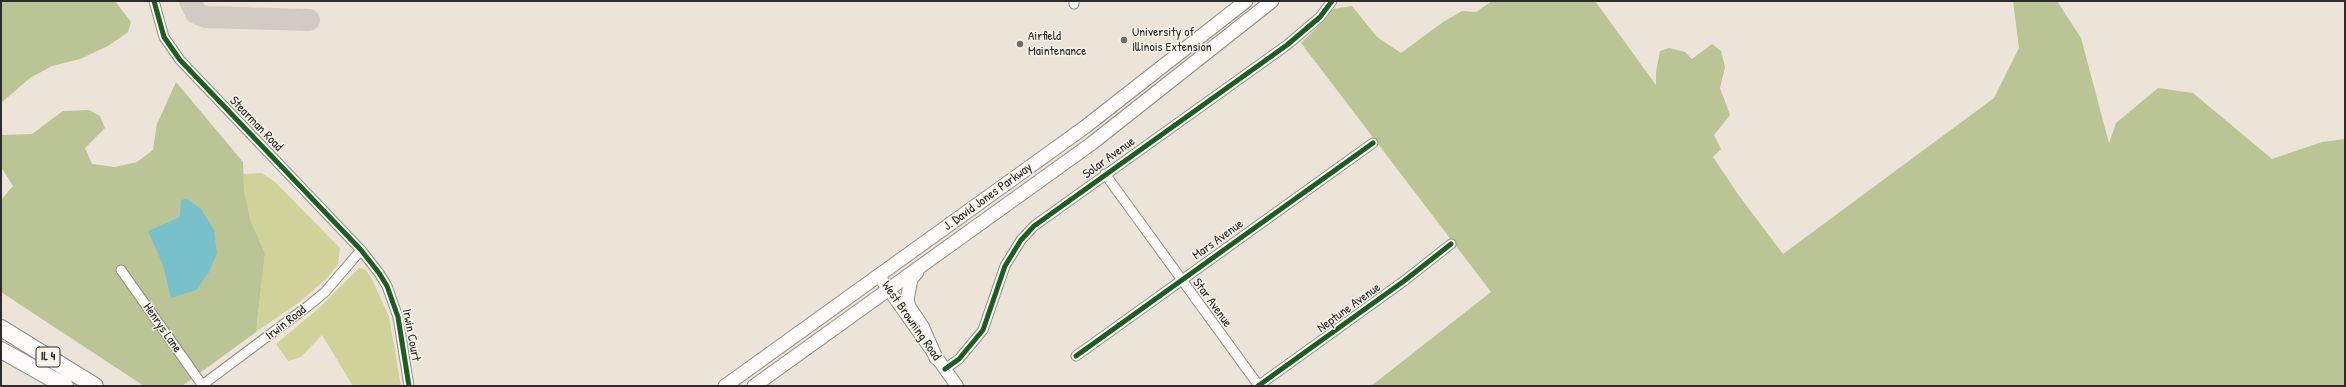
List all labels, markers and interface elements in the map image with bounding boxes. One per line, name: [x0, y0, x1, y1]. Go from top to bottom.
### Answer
place label: University of Illinois Extension: [1132, 25, 1212, 56]
place label: Airfield Maintenance: [1028, 29, 1086, 60]
marker: University of Illinois Extension: [1119, 35, 1129, 45]
marker: Airfield Maintenance: [1015, 39, 1025, 49]
street label: Stearman Road: [226, 93, 286, 155]
street label: Solar Avenue: [1080, 134, 1138, 182]
street label: J. David Jones Parkway: [941, 160, 1035, 234]
street label: Mars Avenue: [1190, 216, 1246, 264]
street label: Star Avenue: [1189, 276, 1235, 330]
street label: West Browning Road: [878, 278, 944, 364]
street label: Neptune Avenue: [1314, 280, 1384, 336]
street label: Henrys Lane: [139, 300, 185, 356]
street label: Irwin Road: [263, 302, 309, 344]
street label: Irwin Court: [398, 308, 424, 362]
road number: IL 4: [36, 347, 60, 367]

